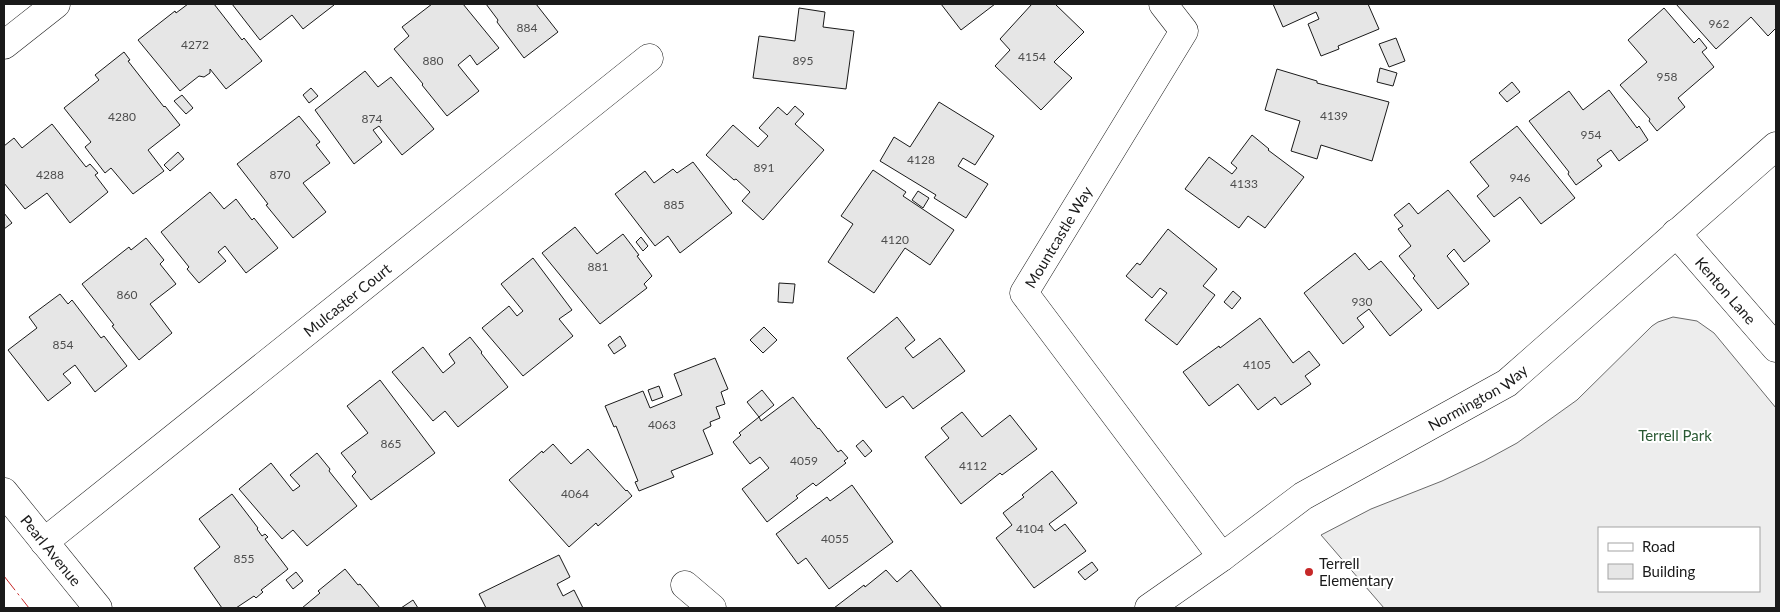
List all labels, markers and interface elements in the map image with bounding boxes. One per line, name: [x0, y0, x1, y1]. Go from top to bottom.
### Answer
house number: 962: [1709, 16, 1729, 31]
house number: 884: [517, 20, 537, 35]
house number: 4272: [181, 37, 209, 52]
house number: 4154: [1018, 49, 1046, 64]
house number: 880: [423, 53, 443, 68]
house number: 895: [793, 53, 813, 68]
house number: 958: [1657, 69, 1677, 84]
house number: 4139: [1320, 108, 1348, 123]
house number: 4280: [108, 109, 136, 124]
house number: 874: [362, 111, 382, 126]
house number: 954: [1581, 127, 1601, 142]
house number: 4128: [907, 152, 935, 167]
house number: 891: [754, 160, 774, 175]
house number: 4288: [36, 167, 64, 182]
house number: 870: [270, 167, 290, 182]
house number: 946: [1510, 170, 1530, 185]
house number: 4133: [1230, 176, 1258, 191]
street label: Mountcastle Way: [1021, 183, 1096, 291]
house number: 885: [664, 197, 684, 212]
house number: 4120: [881, 232, 909, 247]
street label: Kenton Lane: [1692, 253, 1760, 328]
street label: Mulcaster Court: [300, 259, 395, 340]
house number: 881: [588, 259, 608, 274]
house number: 860: [117, 287, 137, 302]
house number: 930: [1352, 294, 1372, 309]
house number: 854: [53, 337, 73, 352]
house number: 4105: [1243, 357, 1271, 372]
street label: Normington Way: [1425, 360, 1531, 434]
house number: 4063: [648, 417, 676, 432]
park label: Terrell Park: [1638, 426, 1712, 444]
house number: 865: [381, 436, 401, 451]
house number: 4059: [790, 453, 818, 468]
house number: 4112: [959, 458, 987, 473]
house number: 4064: [561, 486, 589, 501]
street label: Pearl Avenue: [17, 511, 85, 589]
house number: 4104: [1016, 521, 1044, 536]
legend: [1598, 527, 1760, 592]
house number: 4055: [821, 531, 849, 546]
text: Road: [1642, 537, 1675, 555]
house number: 855: [234, 551, 254, 566]
place label: Terrell Elementary: [1319, 554, 1394, 589]
text: Building: [1642, 562, 1695, 580]
marker: Terrell Elementary: [1303, 566, 1315, 578]

